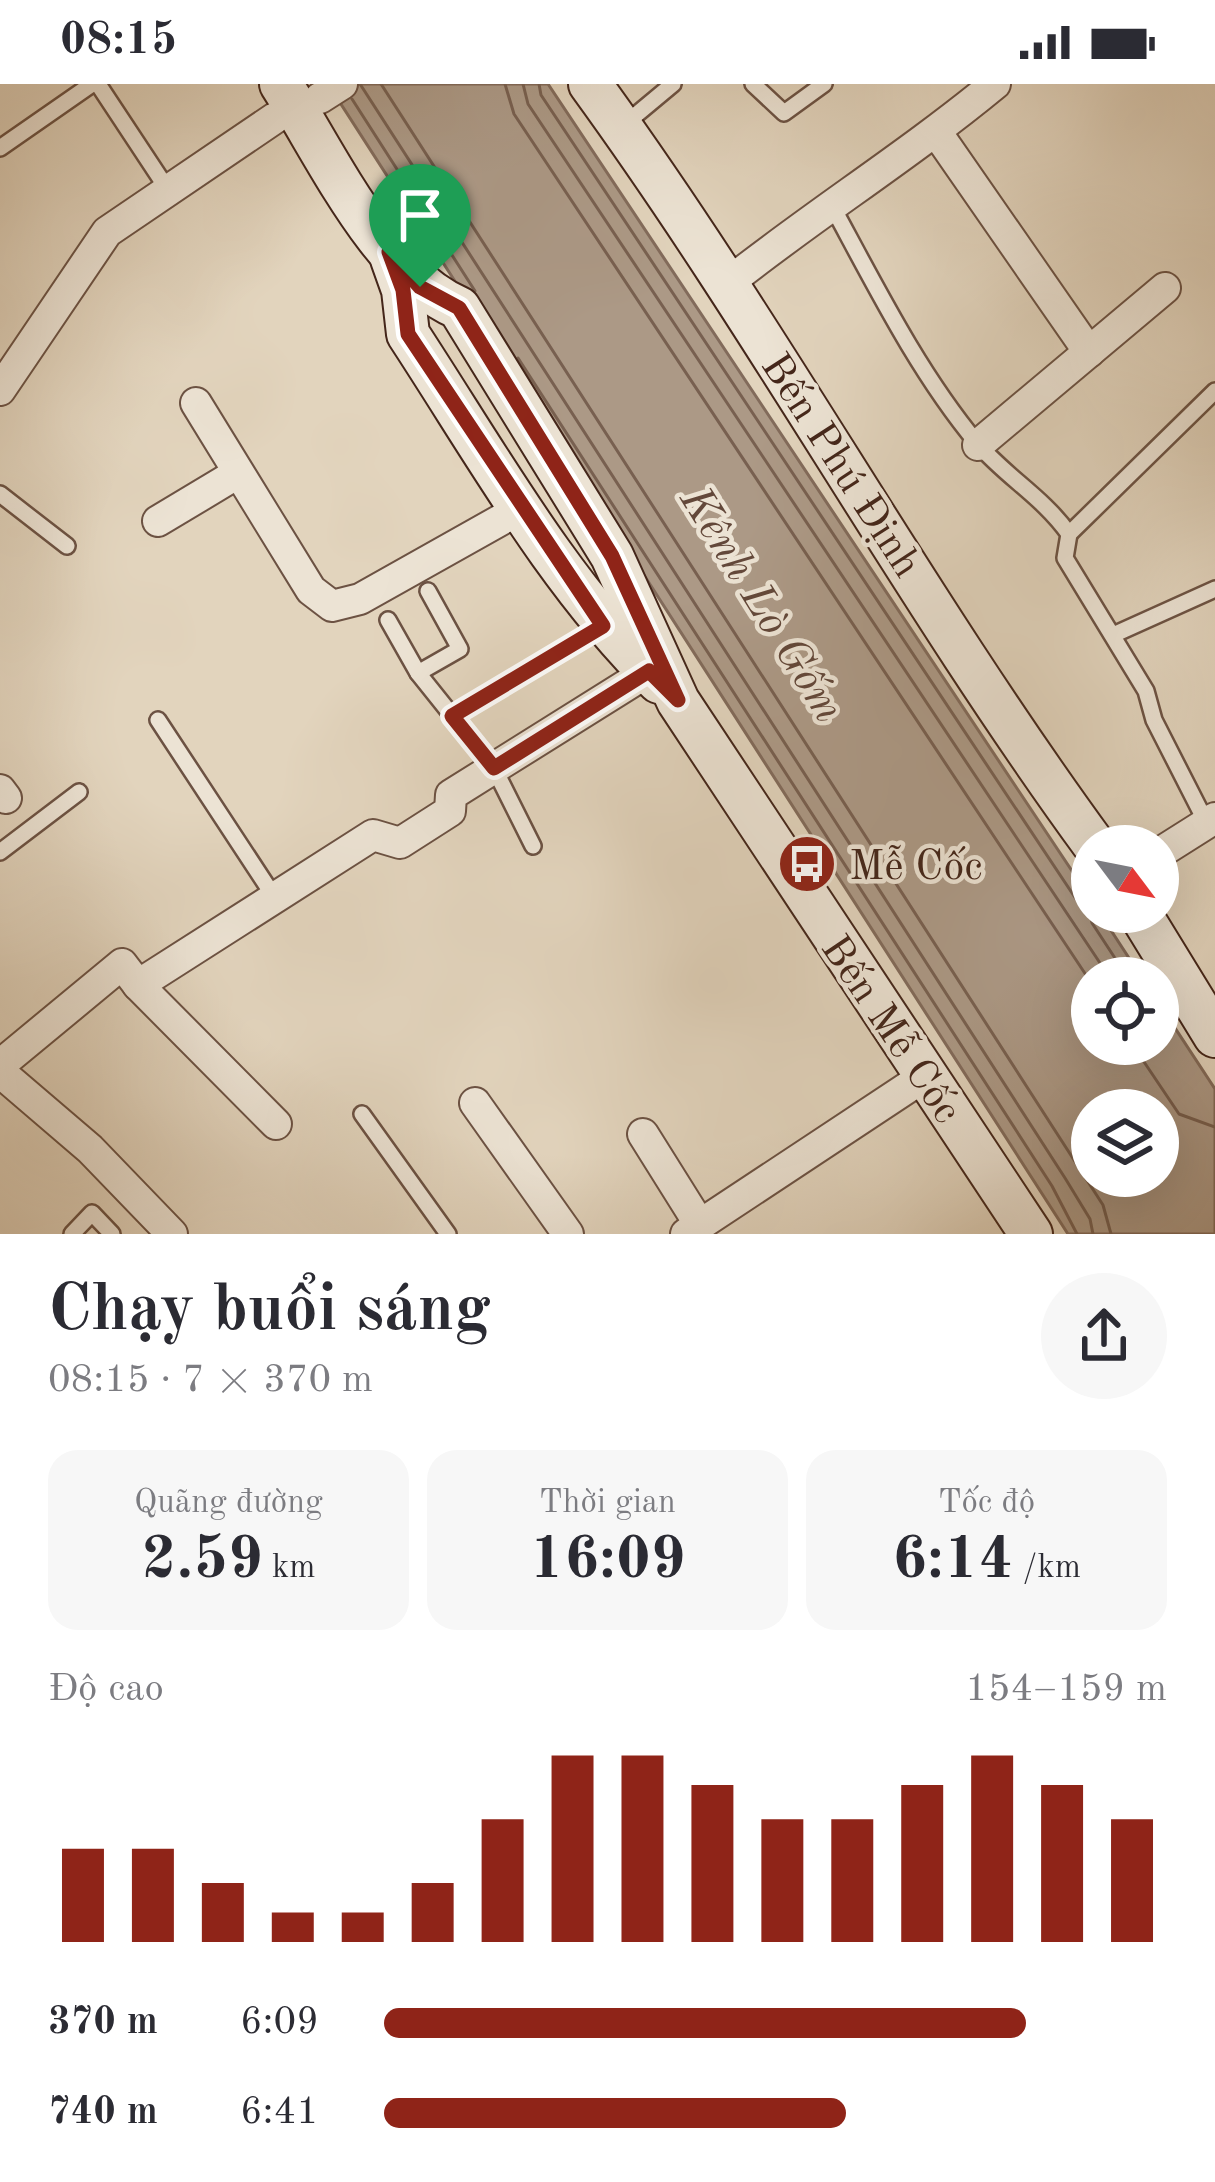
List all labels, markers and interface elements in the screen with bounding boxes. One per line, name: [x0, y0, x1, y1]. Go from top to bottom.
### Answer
text: 08:15: [60, 19, 177, 64]
pin: [369, 164, 471, 287]
icon: arrive: [387, 182, 453, 248]
street label: Bến Phú Định: [752, 346, 928, 586]
water label: Kênh Lò Gốm: [670, 478, 851, 731]
north arrow: [1071, 825, 1179, 933]
map controls: [1071, 825, 1179, 1197]
bus stop icon: Mễ Cốc: [776, 833, 838, 895]
place label: Mễ Cốc: [849, 844, 983, 889]
street label: Bến Mễ Cốc: [812, 927, 970, 1132]
button: locate: [1071, 957, 1179, 1065]
button: layers: [1071, 1089, 1179, 1197]
button: share: [1041, 1273, 1167, 1399]
text: Chạy buổi sáng: [48, 1279, 491, 1345]
text: 08:15 · 7 × 370 m: [48, 1361, 373, 1400]
text: Quãng đường: [134, 1487, 323, 1520]
text: Thời gian: [539, 1487, 676, 1520]
text: Tốc độ: [938, 1487, 1035, 1520]
text: 2.59: [142, 1531, 263, 1591]
text: 16:09: [530, 1531, 686, 1591]
text: 6:14: [892, 1531, 1013, 1591]
text: km: [263, 1552, 315, 1585]
text: /km: [1013, 1552, 1081, 1585]
text: Độ cao: [48, 1670, 164, 1709]
text: 154–159 m: [965, 1670, 1167, 1709]
text: 370 m: [48, 2003, 158, 2042]
text: 6:09: [240, 2003, 319, 2042]
text: 740 m: [48, 2093, 158, 2132]
text: 6:41: [240, 2093, 319, 2132]

